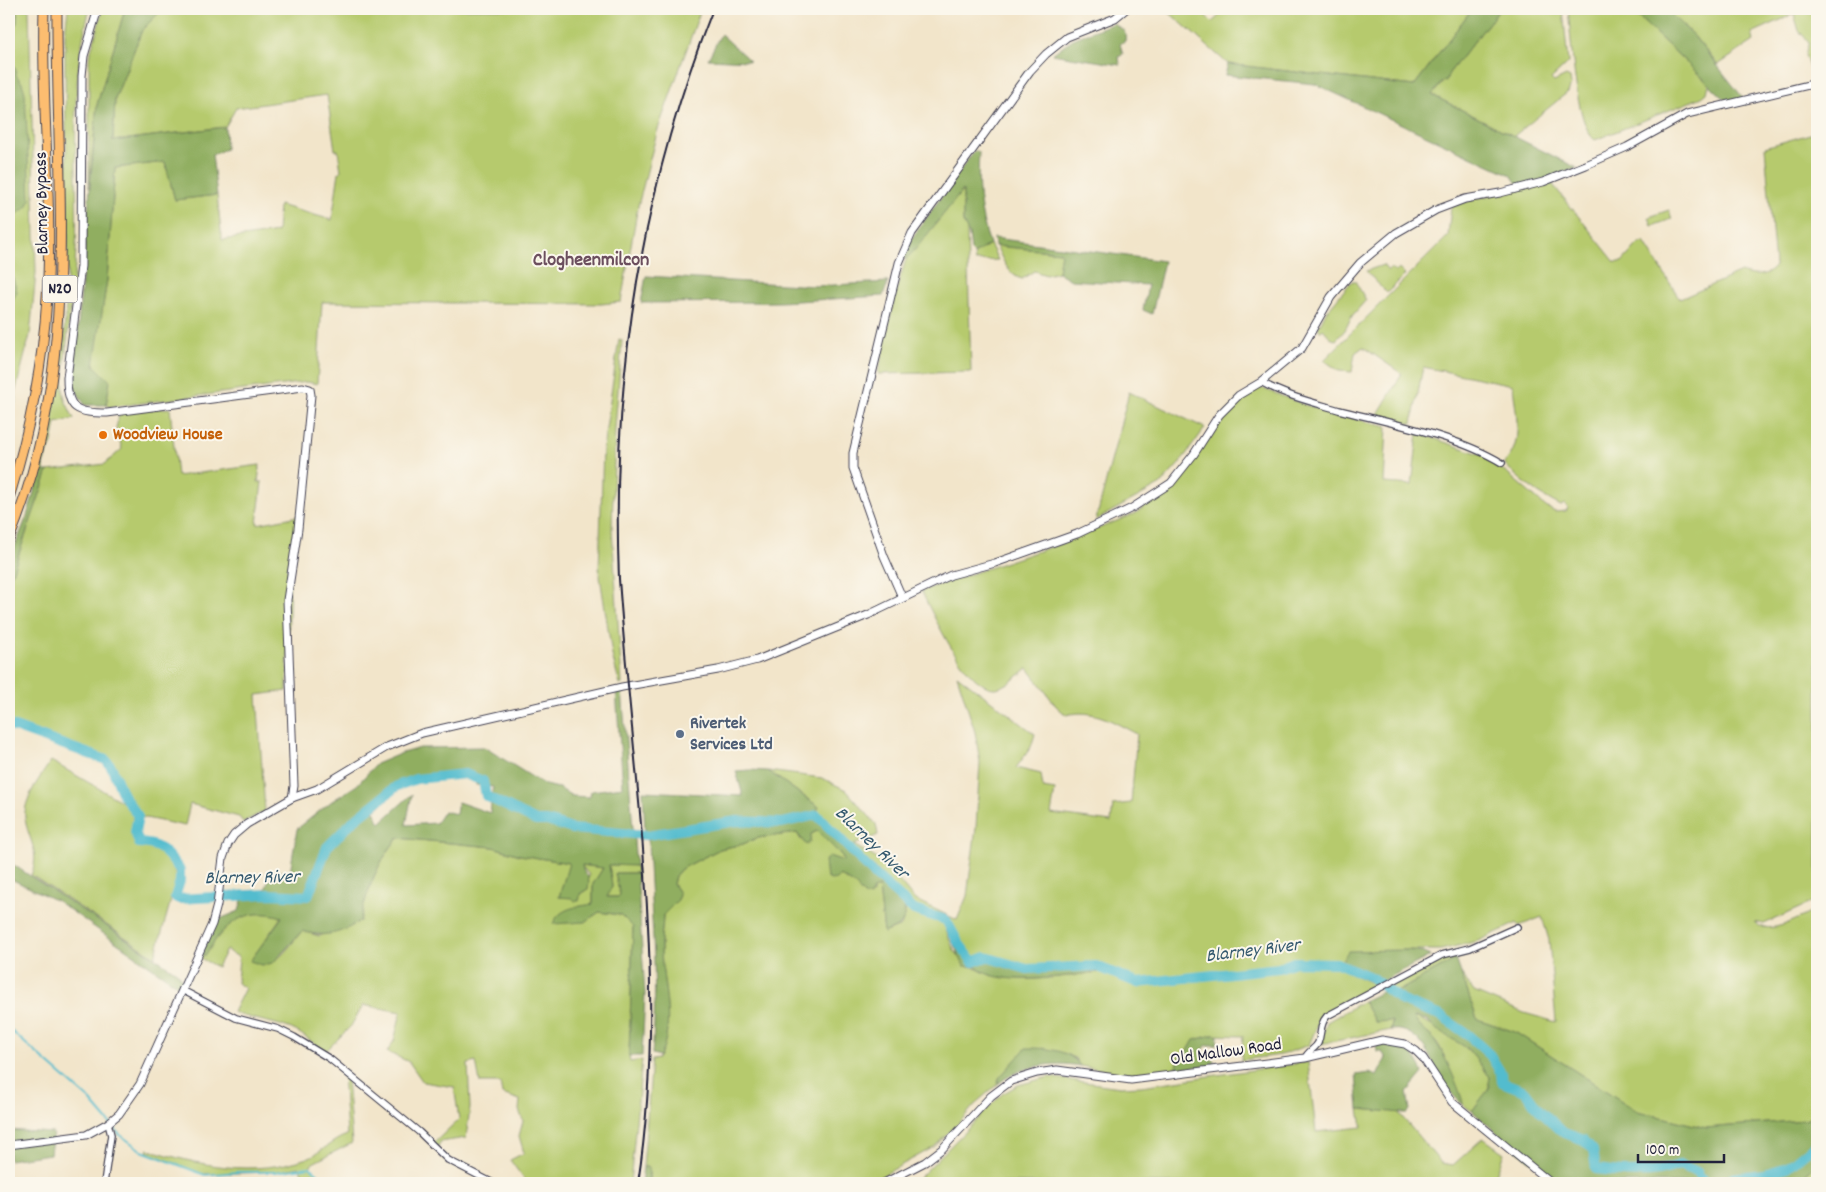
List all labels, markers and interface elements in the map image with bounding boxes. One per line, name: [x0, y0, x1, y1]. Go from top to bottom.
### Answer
street label: Blarney Bypass: [30, 151, 56, 255]
district label: Clogheenmilcon: [533, 247, 649, 275]
road number: N20: [42, 276, 78, 302]
place label: Woodview House: [113, 423, 223, 448]
marker: Woodview House: [97, 429, 109, 441]
place label: Rivertek Services Ltd: [690, 712, 773, 758]
marker: Rivertek Services Ltd: [674, 728, 686, 740]
water label: Blarney River: [828, 801, 916, 888]
water label: Blarney River: [204, 865, 302, 893]
water label: Blarney River: [1204, 933, 1304, 971]
street label: Old Mallow Road: [1169, 1033, 1283, 1073]
scale bar: [1638, 1132, 1725, 1164]
text: 100 m: [1646, 1140, 1679, 1162]

